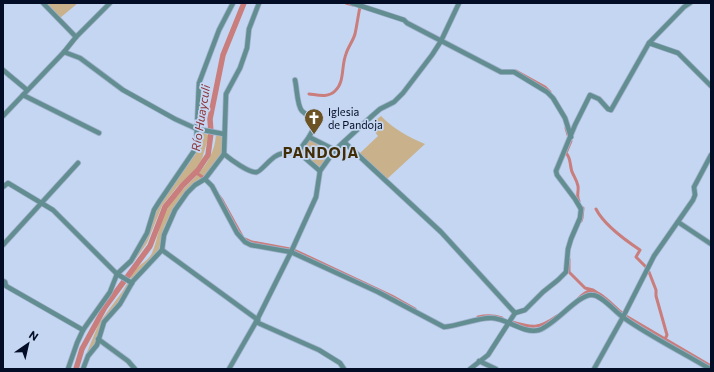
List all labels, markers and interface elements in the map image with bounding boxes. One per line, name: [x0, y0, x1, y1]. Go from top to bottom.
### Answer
water label: Río Huayculi: [188, 83, 212, 152]
place label: Iglesia de Pandoja: [328, 105, 383, 131]
church icon: Iglesia de Pandoja: [303, 107, 325, 135]
district label: PANDOJA: [283, 143, 359, 161]
north arrow: [8, 324, 48, 364]
text: N: [27, 328, 41, 343]

